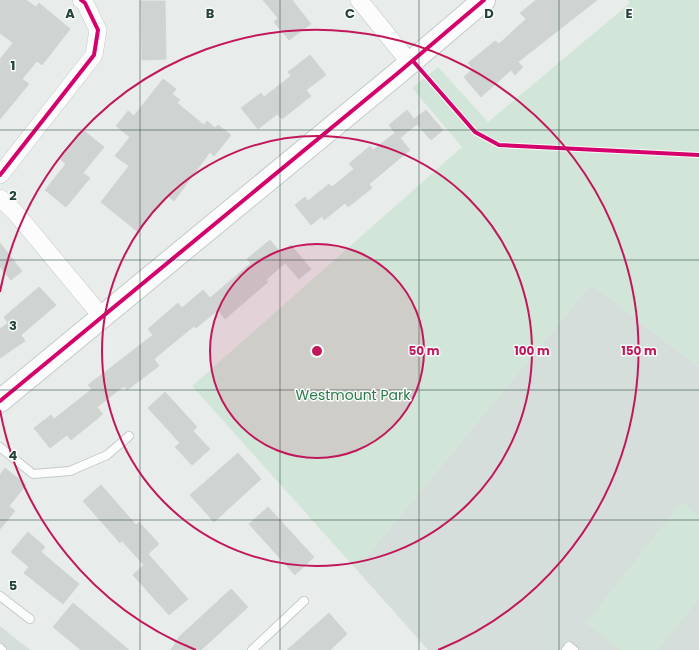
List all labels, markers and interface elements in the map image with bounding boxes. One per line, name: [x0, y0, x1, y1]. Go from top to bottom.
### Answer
text: A: [65, 4, 75, 23]
text: B: [206, 4, 215, 23]
text: C: [345, 4, 355, 23]
text: D: [484, 4, 494, 23]
text: E: [625, 4, 633, 23]
text: 1: [11, 56, 15, 75]
text: 2: [9, 186, 17, 205]
text: 3: [9, 316, 17, 335]
text: 50 m: [409, 342, 440, 359]
text: 100 m: [514, 342, 550, 359]
text: 150 m: [621, 342, 657, 359]
centre of rings: [310, 344, 324, 358]
park label: Westmount Park: [296, 385, 411, 405]
text: 4: [9, 446, 18, 465]
text: 5: [9, 576, 17, 595]

